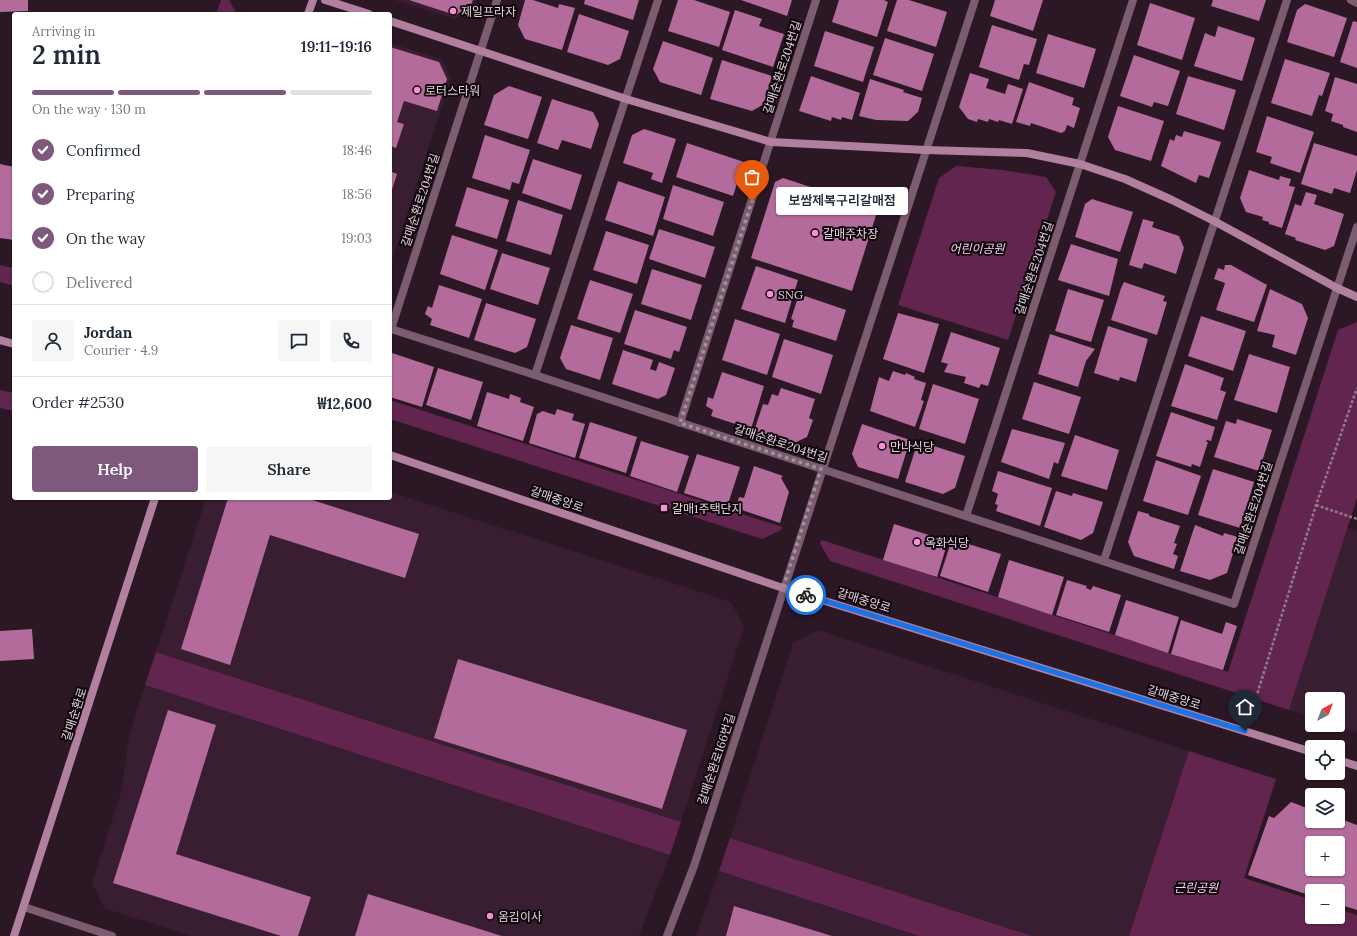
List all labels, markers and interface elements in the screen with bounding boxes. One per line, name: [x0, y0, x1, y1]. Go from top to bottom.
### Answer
place label: 제일프라자: [461, 4, 516, 19]
marker: 제일프라자: [448, 6, 458, 16]
street label: 갈매순환로204번길: [760, 18, 804, 116]
text: Arriving in: [32, 23, 95, 40]
text: 19:11–19:16: [301, 37, 372, 56]
text: 2 min: [32, 38, 101, 71]
place label: 로터스타워: [425, 83, 480, 98]
marker: 로터스타워: [412, 85, 422, 95]
text: On the way · 130 m: [32, 101, 146, 118]
icon: check: [32, 139, 54, 161]
text: Confirmed: [66, 141, 141, 160]
text: 18:46: [342, 142, 372, 159]
street label: 갈매순환로204번길: [398, 151, 442, 249]
pin: [735, 160, 769, 201]
icon: bag: [741, 166, 763, 188]
icon: check: [32, 183, 54, 205]
text: Preparing: [66, 185, 134, 204]
text: 18:56: [342, 186, 372, 203]
callout: 보쌈제복구리갈매점: [776, 187, 908, 215]
text: 보쌈제복구리갈매점: [788, 192, 896, 209]
street label: 갈매순환로204번길: [1012, 219, 1056, 317]
place label: 갈매주차장: [823, 226, 878, 241]
icon: check: [32, 227, 54, 249]
marker: 갈매주차장: [810, 228, 820, 238]
text: On the way: [66, 229, 145, 248]
text: 19:03: [341, 230, 372, 247]
park label: 어린이공원: [949, 241, 1006, 256]
text: Delivered: [66, 273, 133, 292]
place label: SNG: [778, 287, 803, 302]
marker: SNG: [765, 289, 775, 299]
button: person: [32, 320, 74, 362]
button: chat: [278, 320, 320, 362]
button: phone: [330, 320, 372, 362]
text: Jordan: [84, 323, 132, 342]
text: Courier · 4.9: [84, 342, 158, 359]
text: Order #2530: [32, 393, 124, 412]
text: ₩12,600: [318, 394, 372, 413]
street label: 갈매순환로204번길: [732, 421, 830, 465]
place label: 만나식당: [890, 439, 934, 454]
marker: 만나식당: [877, 441, 887, 451]
button: Help: [32, 446, 198, 492]
button: Share: [206, 446, 372, 492]
street label: 갈매순환로204번길: [1231, 459, 1275, 557]
street label: 갈매중앙로: [528, 483, 586, 515]
place label: 갈매1주택단지: [672, 501, 743, 516]
marker: 갈매1주택단지: [659, 503, 669, 513]
place label: 옥화식당: [925, 535, 969, 550]
marker: 옥화식당: [912, 537, 922, 547]
courier: [786, 575, 826, 615]
icon: bike: [795, 584, 817, 606]
street label: 갈매중앙로: [835, 585, 893, 615]
street label: 갈매중앙로: [1145, 682, 1203, 712]
street label: 갈매순환로: [58, 685, 90, 743]
pin: [1228, 690, 1262, 731]
north arrow: [1305, 692, 1345, 732]
map controls: [1305, 692, 1345, 924]
icon: home: [1234, 696, 1256, 718]
street label: 갈매순환로166번길: [694, 711, 738, 807]
button: locate: [1305, 740, 1345, 780]
button: layers: [1305, 788, 1345, 828]
button: +: [1305, 836, 1345, 876]
park label: 근린공원: [1174, 880, 1219, 895]
button: −: [1305, 884, 1345, 924]
place label: 옴김이사: [498, 909, 542, 924]
marker: 옴김이사: [485, 911, 495, 921]

